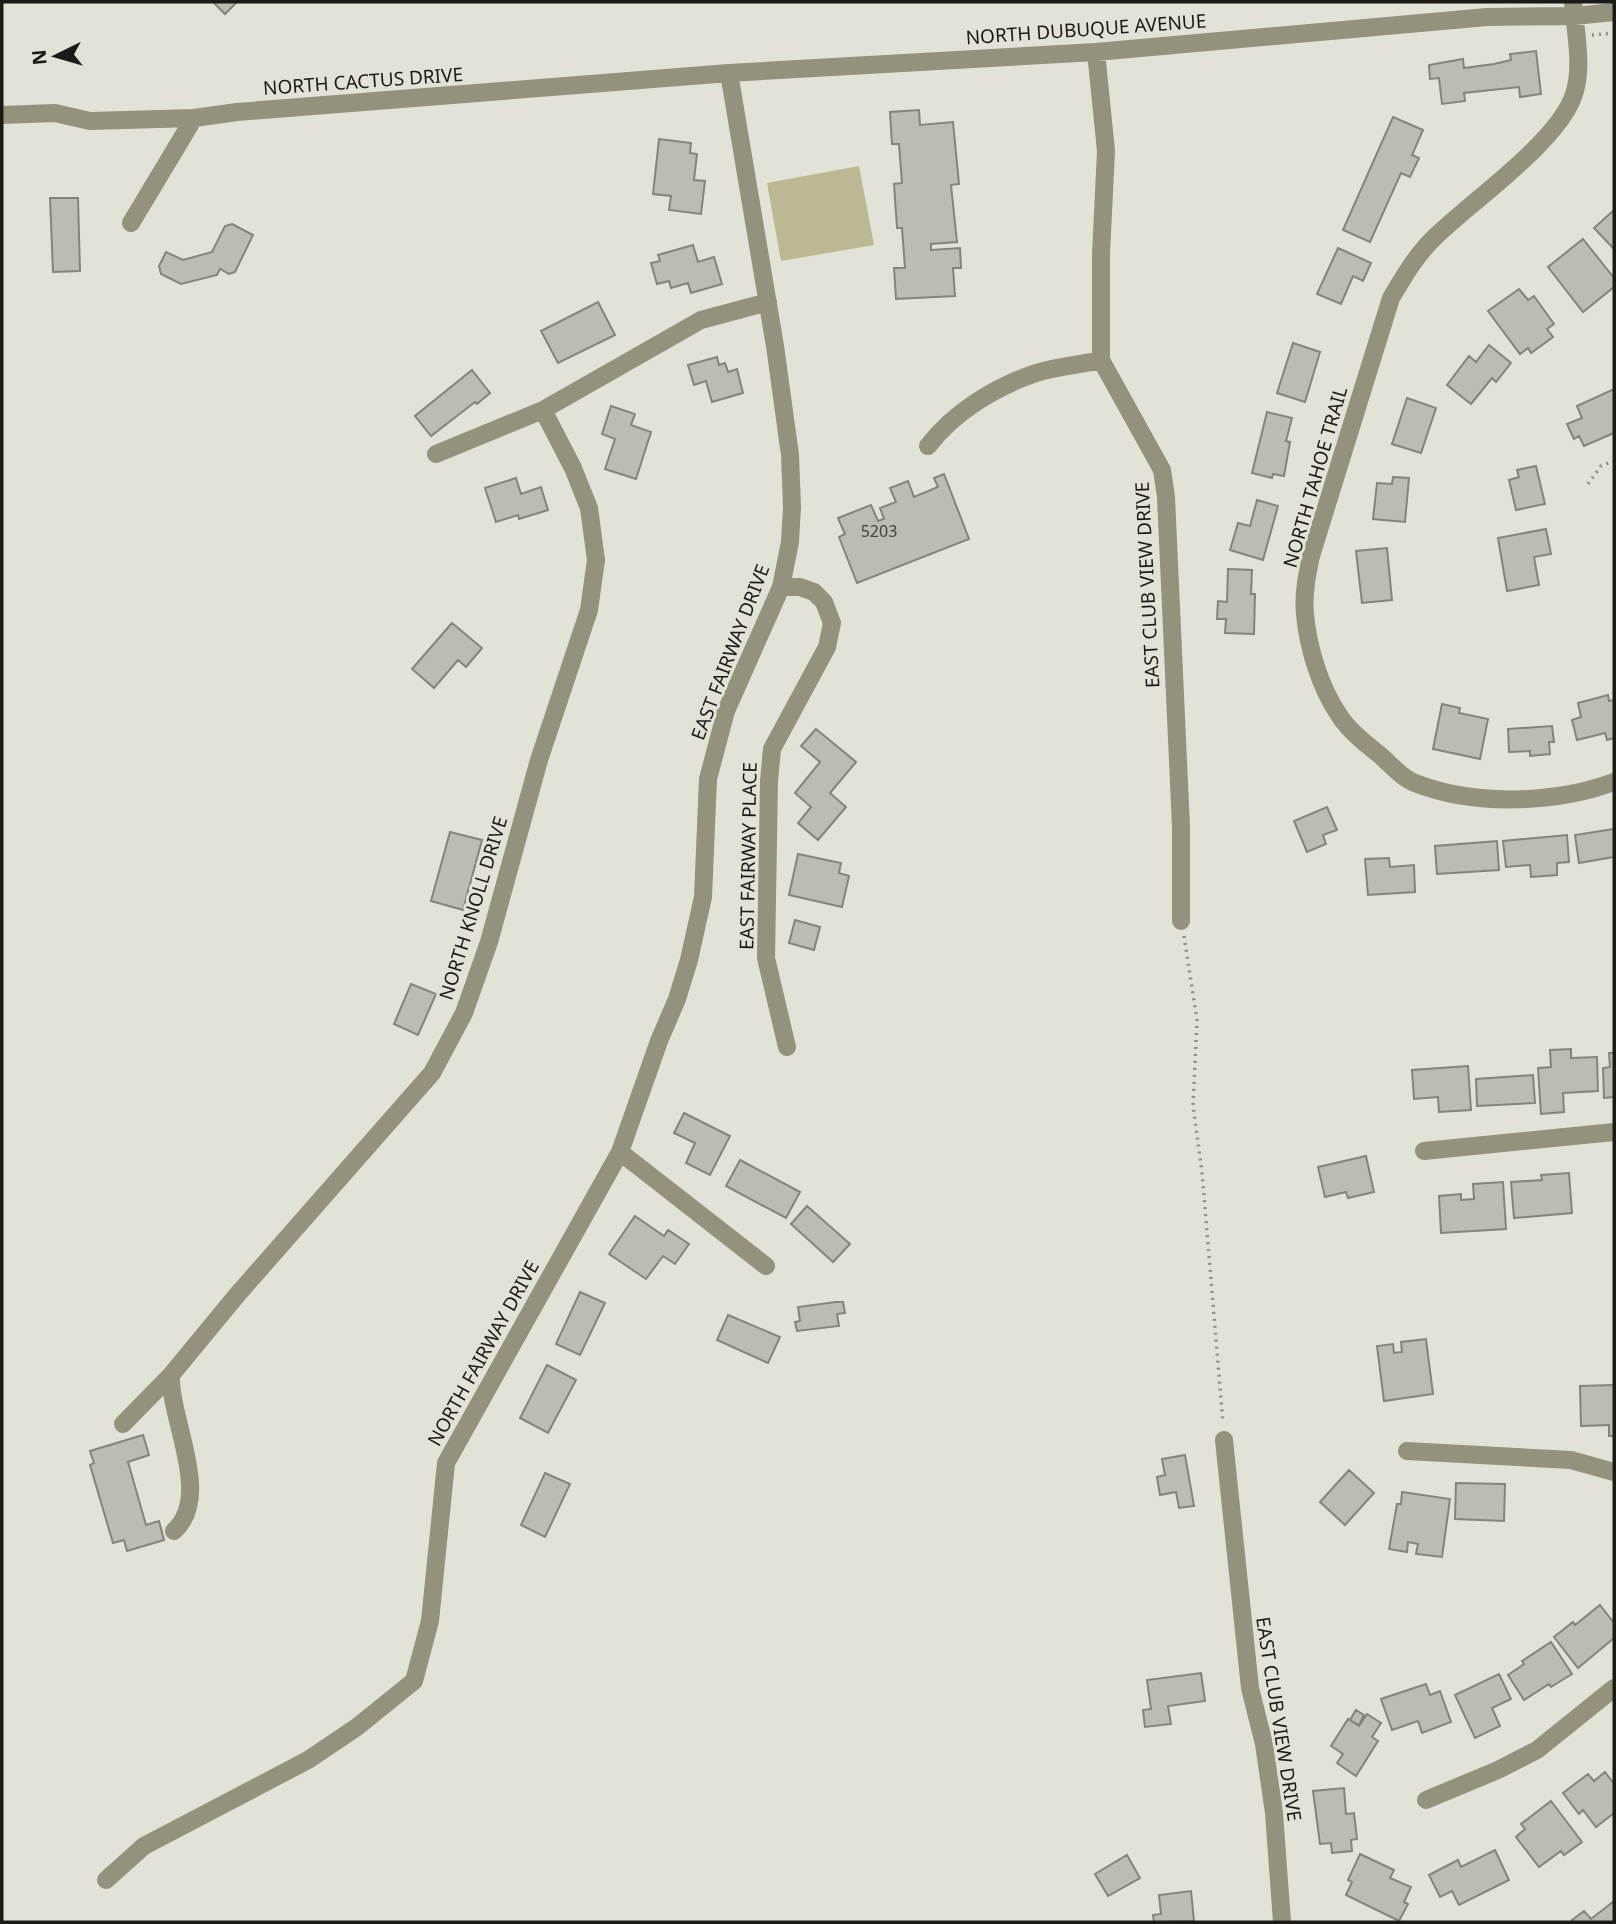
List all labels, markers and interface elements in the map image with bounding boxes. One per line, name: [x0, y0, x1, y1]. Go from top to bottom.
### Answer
street label: NORTH DUBUQUE AVENUE: [965, 8, 1207, 50]
north arrow: [21, 21, 91, 91]
text: N: [25, 49, 53, 66]
street label: NORTH CACTUS DRIVE: [262, 61, 464, 101]
street label: NORTH TAHOE TRAIL: [1277, 383, 1353, 571]
street label: EAST CLUB VIEW DRIVE: [1129, 481, 1165, 689]
house number: 5203: [861, 520, 897, 542]
street label: EAST FAIRWAY DRIVE: [684, 560, 776, 744]
street label: EAST FAIRWAY PLACE: [733, 762, 763, 950]
street label: NORTH KNOLL DRIVE: [433, 813, 513, 1003]
street label: NORTH FAIRWAY DRIVE: [421, 1256, 545, 1450]
street label: EAST CLUB VIEW DRIVE: [1250, 1615, 1308, 1823]

